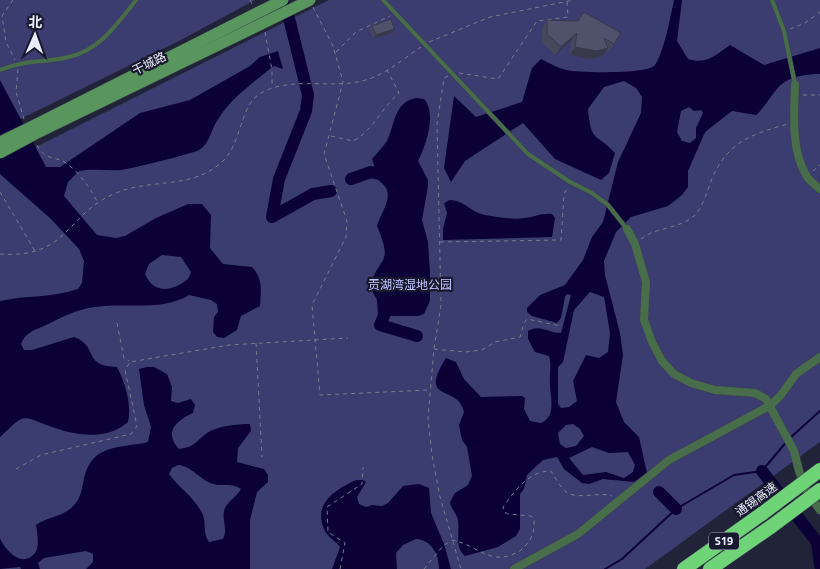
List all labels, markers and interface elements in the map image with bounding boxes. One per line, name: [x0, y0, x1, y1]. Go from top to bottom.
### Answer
north arrow: [10, 10, 60, 60]
text: 北: [28, 11, 43, 32]
street label: 干城路: [129, 47, 169, 79]
park label: 贡湖湾湿地公园: [368, 275, 452, 294]
street label: 通锡高速: [731, 477, 781, 521]
road number: S19: [709, 532, 739, 550]

